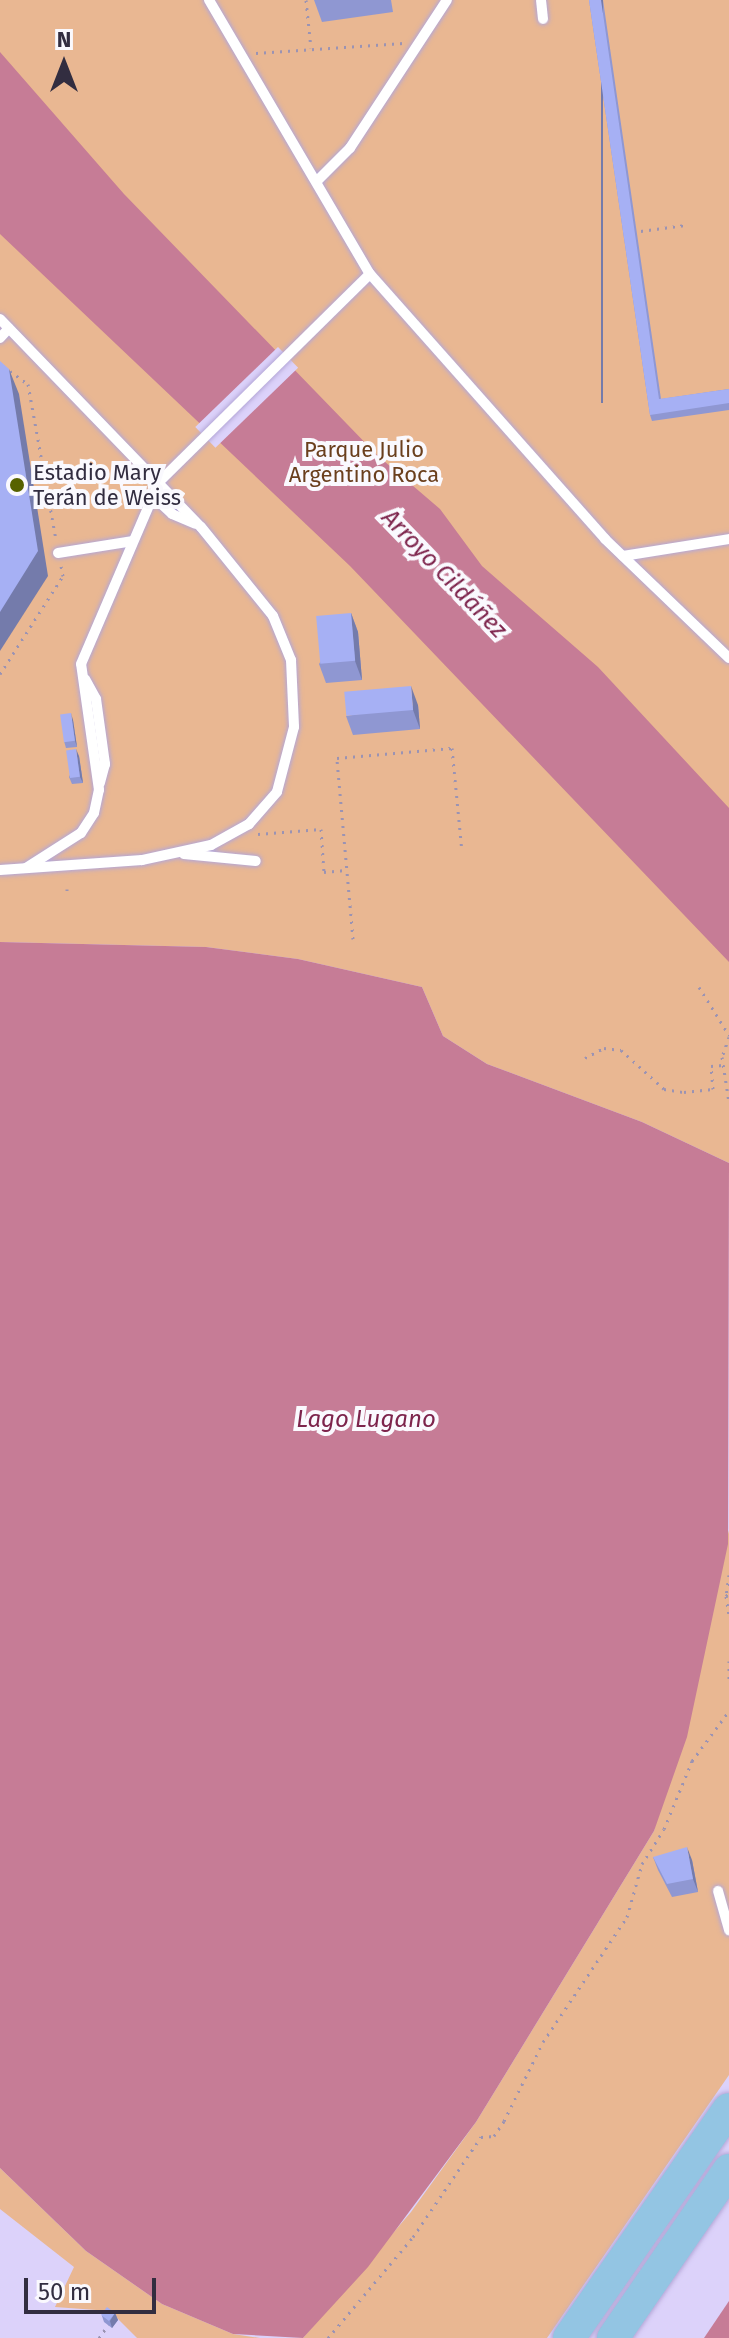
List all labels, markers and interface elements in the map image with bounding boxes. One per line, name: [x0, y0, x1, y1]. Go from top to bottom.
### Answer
north arrow: [24, 24, 104, 104]
text: N: [57, 26, 71, 53]
park label: Parque Julio Argentino Roca: [289, 436, 439, 488]
place label: Estadio Mary Terán de Weiss: [33, 459, 181, 510]
marker: Estadio Mary Terán de Weiss: [8, 476, 26, 494]
water label: Arroyo Cildáñez: [375, 504, 513, 644]
water label: Lago Lugano: [296, 1406, 436, 1434]
scale bar: [28, 2262, 160, 2312]
text: 50 m: [38, 2278, 90, 2306]

